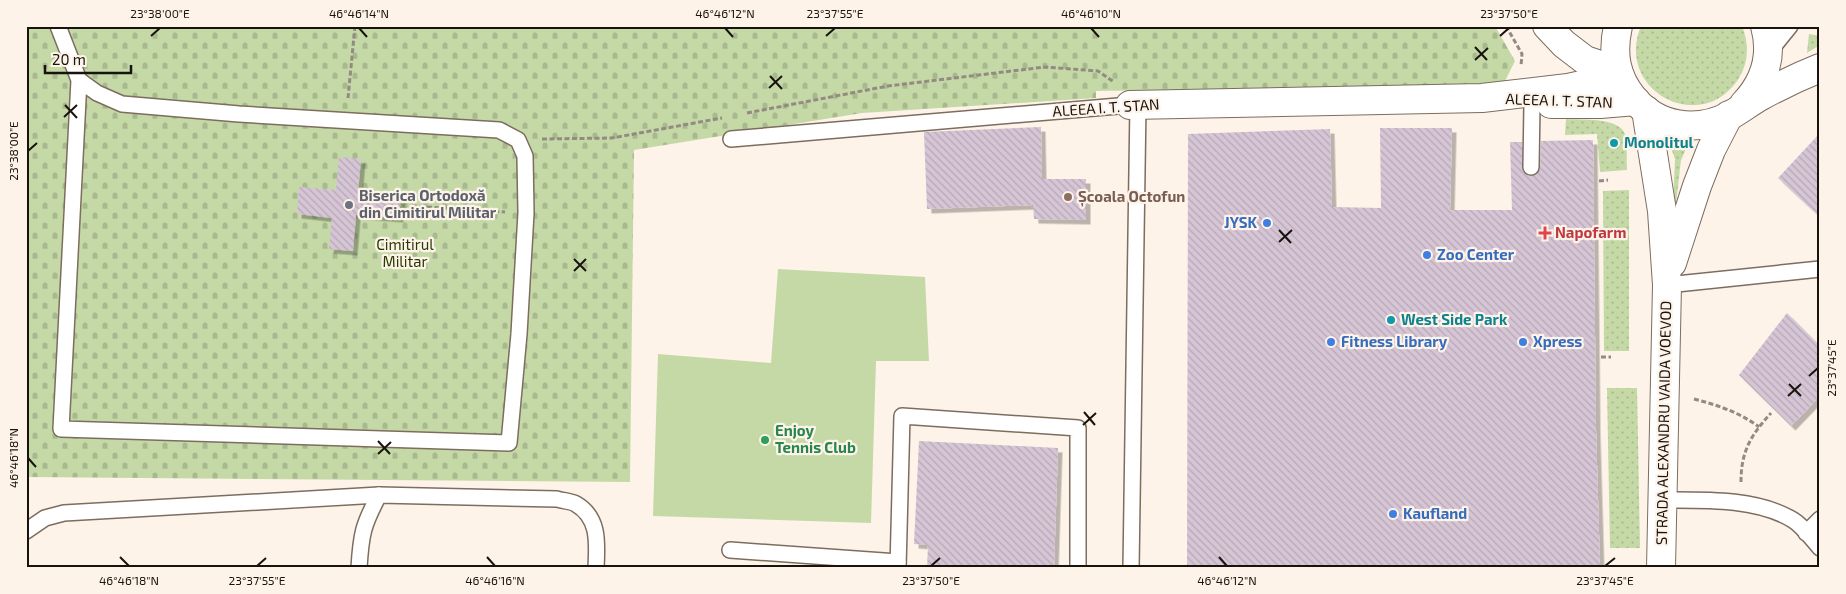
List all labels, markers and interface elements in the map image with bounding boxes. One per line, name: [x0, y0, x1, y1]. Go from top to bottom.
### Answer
text: 23°38'00"E: [130, 6, 190, 20]
text: 46°46'14"N: [329, 6, 389, 20]
text: 46°46'12"N: [695, 6, 755, 20]
text: 23°37'55"E: [807, 6, 864, 20]
text: 46°46'10"N: [1061, 6, 1121, 20]
text: 23°37'50"E: [1480, 6, 1538, 20]
scale bar: [45, 42, 131, 74]
text: 20 m: [52, 50, 86, 68]
street label: ALEEA I. T. STAN: [1505, 89, 1613, 111]
street label: ALEEA I. T. STAN: [1052, 94, 1160, 120]
text: 23°38'00"E: [6, 121, 20, 181]
place label: Monolitul: [1624, 133, 1694, 151]
marker: Monolitul: [1608, 137, 1620, 149]
place label: Biserica Ortodoxă din Cimitirul Militar: [359, 186, 497, 221]
place label: Școala Octofun: [1078, 187, 1185, 207]
marker: Școala Octofun: [1062, 191, 1074, 203]
marker: Biserica Ortodoxă din Cimitirul Militar: [343, 199, 355, 211]
place label: JYSK: [1224, 213, 1257, 231]
marker: JYSK: [1261, 217, 1273, 229]
place label: Napofarm: [1555, 223, 1626, 241]
marker: Napofarm: [1539, 227, 1551, 239]
park label: Cimitirul Militar: [376, 235, 434, 270]
place label: Zoo Center: [1437, 245, 1515, 263]
marker: Zoo Center: [1421, 249, 1433, 261]
street label: STRADA ALEXANDRU VAIDA VOEVOD: [1652, 301, 1674, 545]
place label: West Side Park: [1401, 310, 1508, 328]
marker: West Side Park: [1385, 314, 1397, 326]
place label: Fitness Library: [1341, 332, 1448, 351]
place label: Xpress: [1533, 332, 1582, 350]
marker: Fitness Library: [1325, 336, 1337, 348]
marker: Xpress: [1517, 336, 1529, 348]
text: 23°37'45"E: [1824, 339, 1838, 397]
place label: Enjoy Tennis Club: [775, 421, 856, 456]
text: 46°46'18"N: [6, 428, 20, 488]
marker: Enjoy Tennis Club: [759, 434, 771, 446]
place label: Kaufland: [1403, 504, 1467, 522]
marker: Kaufland: [1387, 508, 1399, 520]
text: 46°46'18"N: [99, 573, 159, 587]
text: 23°37'55"E: [229, 573, 286, 587]
text: 46°46'16"N: [465, 573, 525, 587]
text: 23°37'50"E: [902, 573, 960, 587]
text: 46°46'12"N: [1197, 573, 1257, 587]
text: 23°37'45"E: [1576, 573, 1634, 587]

